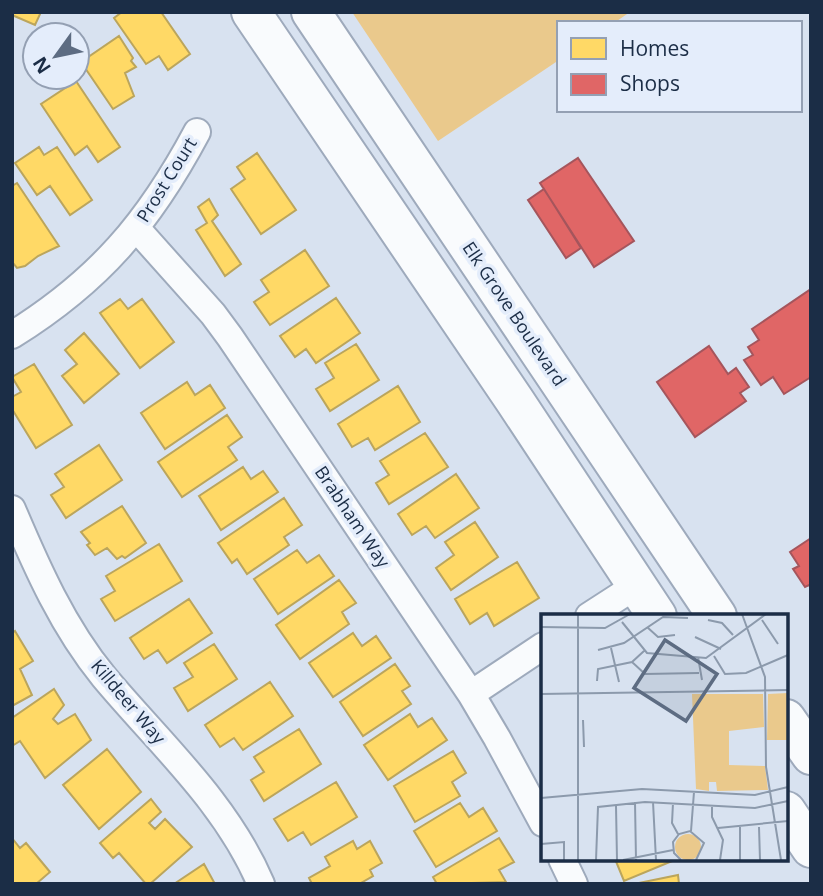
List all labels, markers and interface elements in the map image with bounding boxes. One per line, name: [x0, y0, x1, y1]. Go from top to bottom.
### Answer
north arrow: [21, 21, 91, 91]
legend: [557, 21, 802, 112]
text: Homes: [620, 34, 689, 62]
text: N: [27, 52, 57, 79]
text: Shops: [620, 69, 680, 97]
street label: Prost Court: [131, 133, 202, 226]
street label: Elk Grove Boulevard: [458, 237, 572, 390]
street label: Brabham Way: [310, 461, 396, 573]
inset map: [541, 614, 788, 861]
street label: Killdeer Way: [86, 654, 172, 749]

